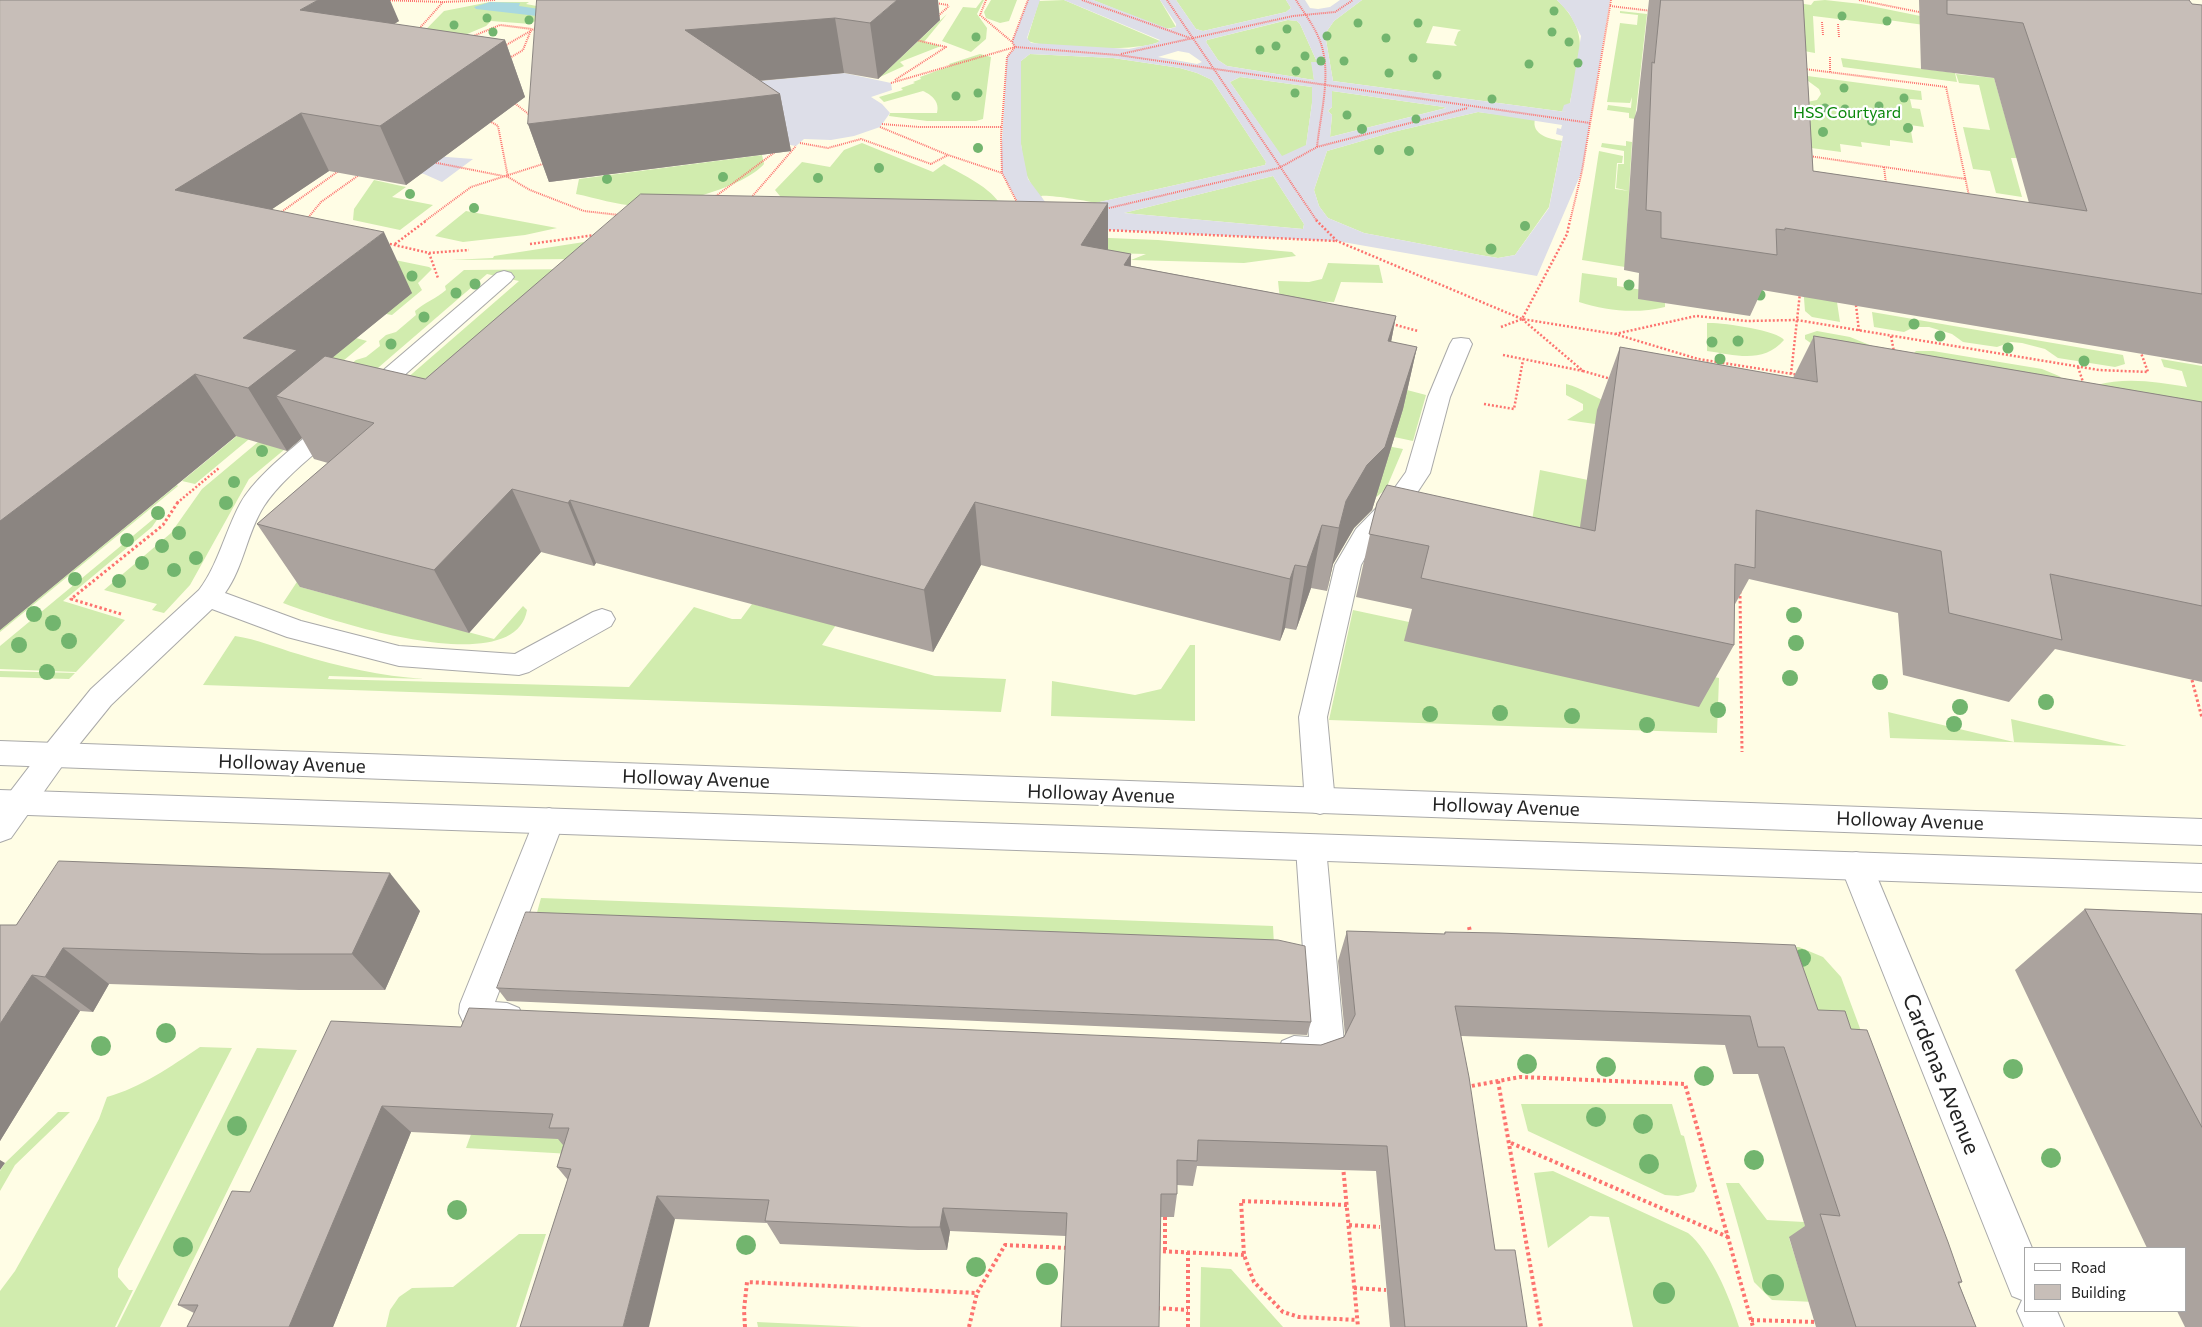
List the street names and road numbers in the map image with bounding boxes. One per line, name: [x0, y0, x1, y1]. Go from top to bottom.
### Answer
street label: Holloway Avenue: [218, 750, 366, 778]
street label: Holloway Avenue: [622, 765, 770, 793]
street label: Holloway Avenue: [1027, 780, 1175, 808]
street label: Holloway Avenue: [1432, 793, 1580, 821]
street label: Holloway Avenue: [1836, 807, 1984, 835]
street label: Cardenas Avenue: [1897, 990, 1985, 1158]

